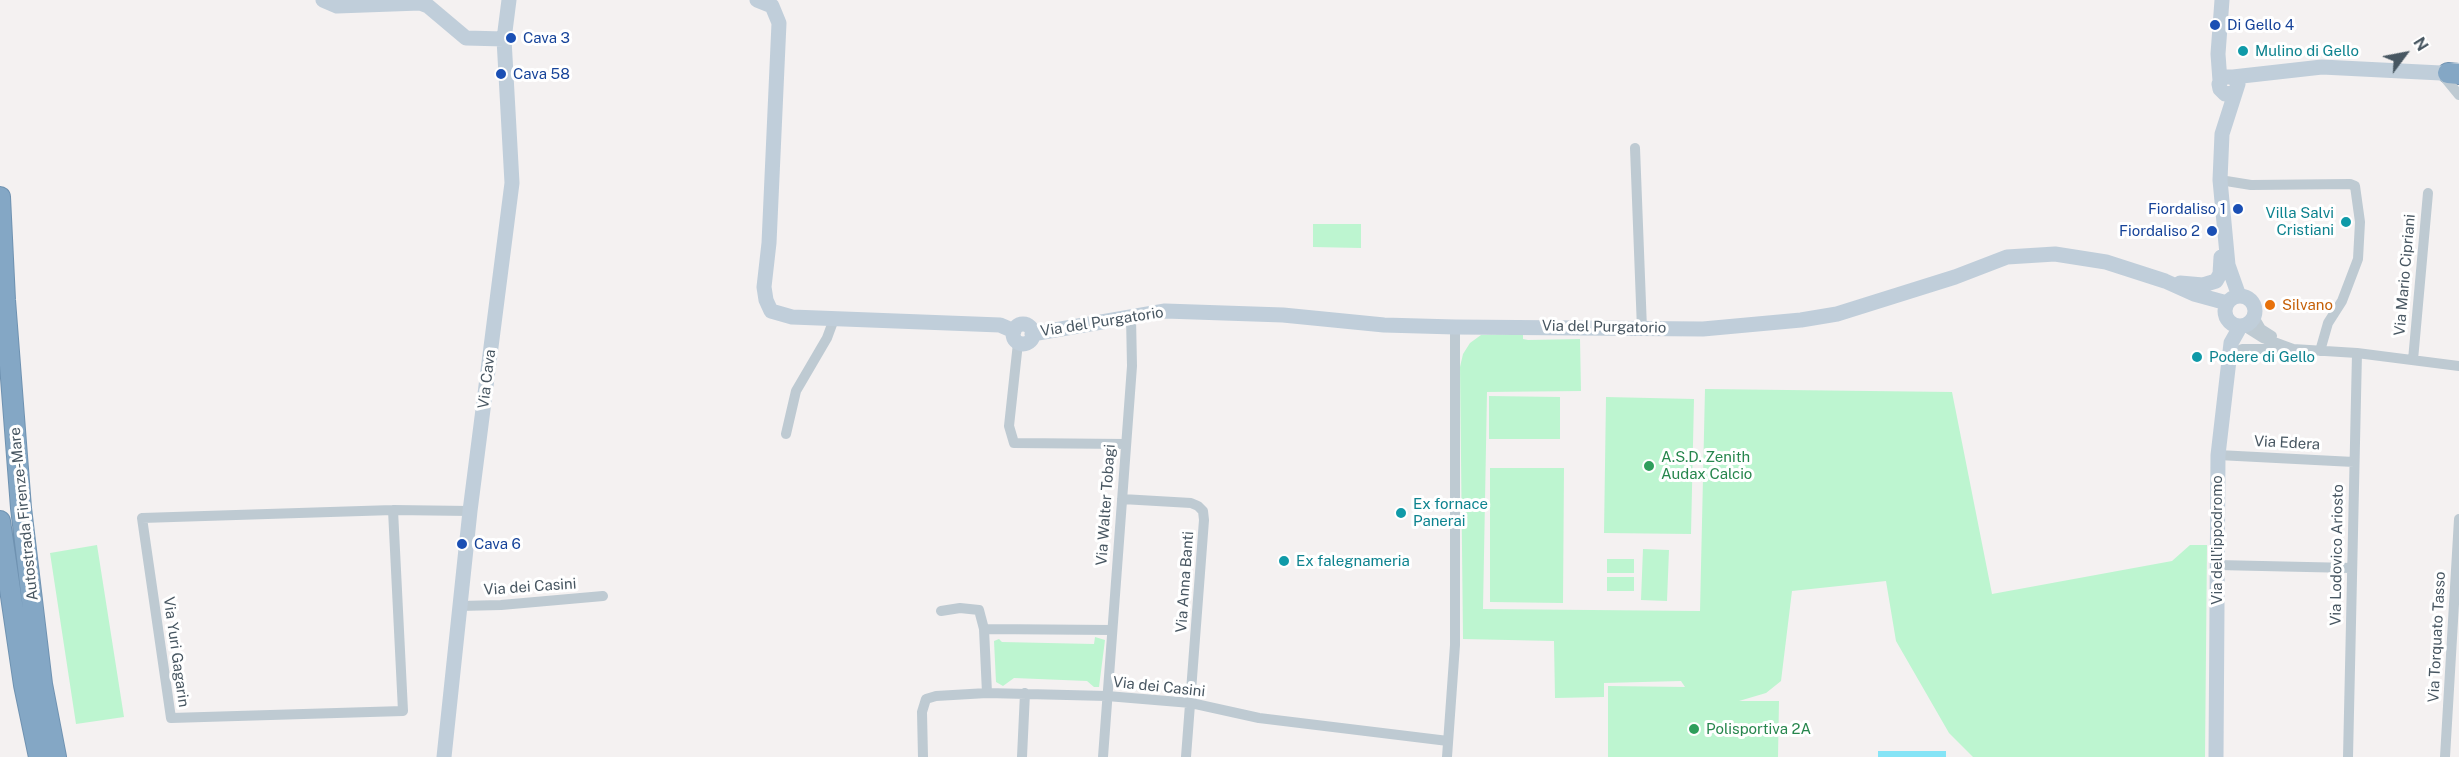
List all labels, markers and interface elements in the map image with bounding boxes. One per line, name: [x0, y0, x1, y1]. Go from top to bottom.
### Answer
place label: Di Gello 4: [2227, 16, 2294, 34]
marker: Di Gello 4: [2208, 18, 2222, 32]
north arrow: [2375, 24, 2435, 84]
place label: Cava 3: [523, 29, 570, 47]
marker: Cava 3: [504, 31, 518, 45]
text: N: [2409, 34, 2432, 55]
place label: Mulino di Gello: [2255, 42, 2359, 60]
marker: Mulino di Gello: [2236, 44, 2250, 58]
place label: Cava 58: [513, 65, 570, 83]
marker: Cava 58: [494, 67, 508, 81]
place label: Fiordaliso 1: [2148, 200, 2226, 218]
marker: Fiordaliso 1: [2231, 202, 2245, 216]
place label: Villa Salvi Cristiani: [2266, 204, 2334, 239]
street label: Via Mario Cipriani: [2391, 213, 2419, 337]
marker: Villa Salvi Cristiani: [2339, 215, 2353, 229]
place label: Fiordaliso 2: [2119, 222, 2200, 240]
marker: Fiordaliso 2: [2205, 224, 2219, 238]
place label: Silvano: [2282, 296, 2333, 314]
marker: Silvano: [2263, 298, 2277, 312]
street label: Via del Purgatorio: [1039, 303, 1165, 341]
street label: Via del Purgatorio: [1542, 317, 1666, 337]
street label: Via Cava: [474, 348, 500, 410]
place label: Podere di Gello: [2209, 348, 2315, 366]
marker: Podere di Gello: [2190, 350, 2204, 364]
street label: Autostrada Firenze-Mare: [6, 426, 42, 602]
street label: Via Edera: [2253, 432, 2321, 454]
street label: Via Walter Tobagi: [1093, 444, 1119, 566]
place label: A.S.D. Zenith Audax Calcio: [1661, 448, 1752, 483]
marker: A.S.D. Zenith Audax Calcio: [1642, 459, 1656, 473]
street label: Via dell'ippodromo: [2208, 475, 2226, 605]
street label: Via Lodovico Ariosto: [2327, 484, 2347, 626]
place label: Ex fornace Panerai: [1413, 495, 1488, 530]
marker: Ex fornace Panerai: [1394, 506, 1408, 520]
street label: Via Anna Banti: [1172, 531, 1198, 633]
place label: Cava 6: [474, 535, 521, 553]
marker: Cava 6: [455, 537, 469, 551]
place label: Ex falegnameria: [1296, 552, 1410, 570]
marker: Ex falegnameria: [1277, 554, 1291, 568]
street label: Via Torquato Tasso: [2425, 571, 2449, 703]
street label: Via dei Casini: [483, 575, 577, 599]
street label: Via Yuri Gagarin: [159, 596, 193, 708]
street label: Via dei Casini: [1112, 673, 1206, 701]
place label: Polisportiva 2A: [1706, 720, 1811, 738]
marker: Polisportiva 2A: [1687, 722, 1701, 736]

